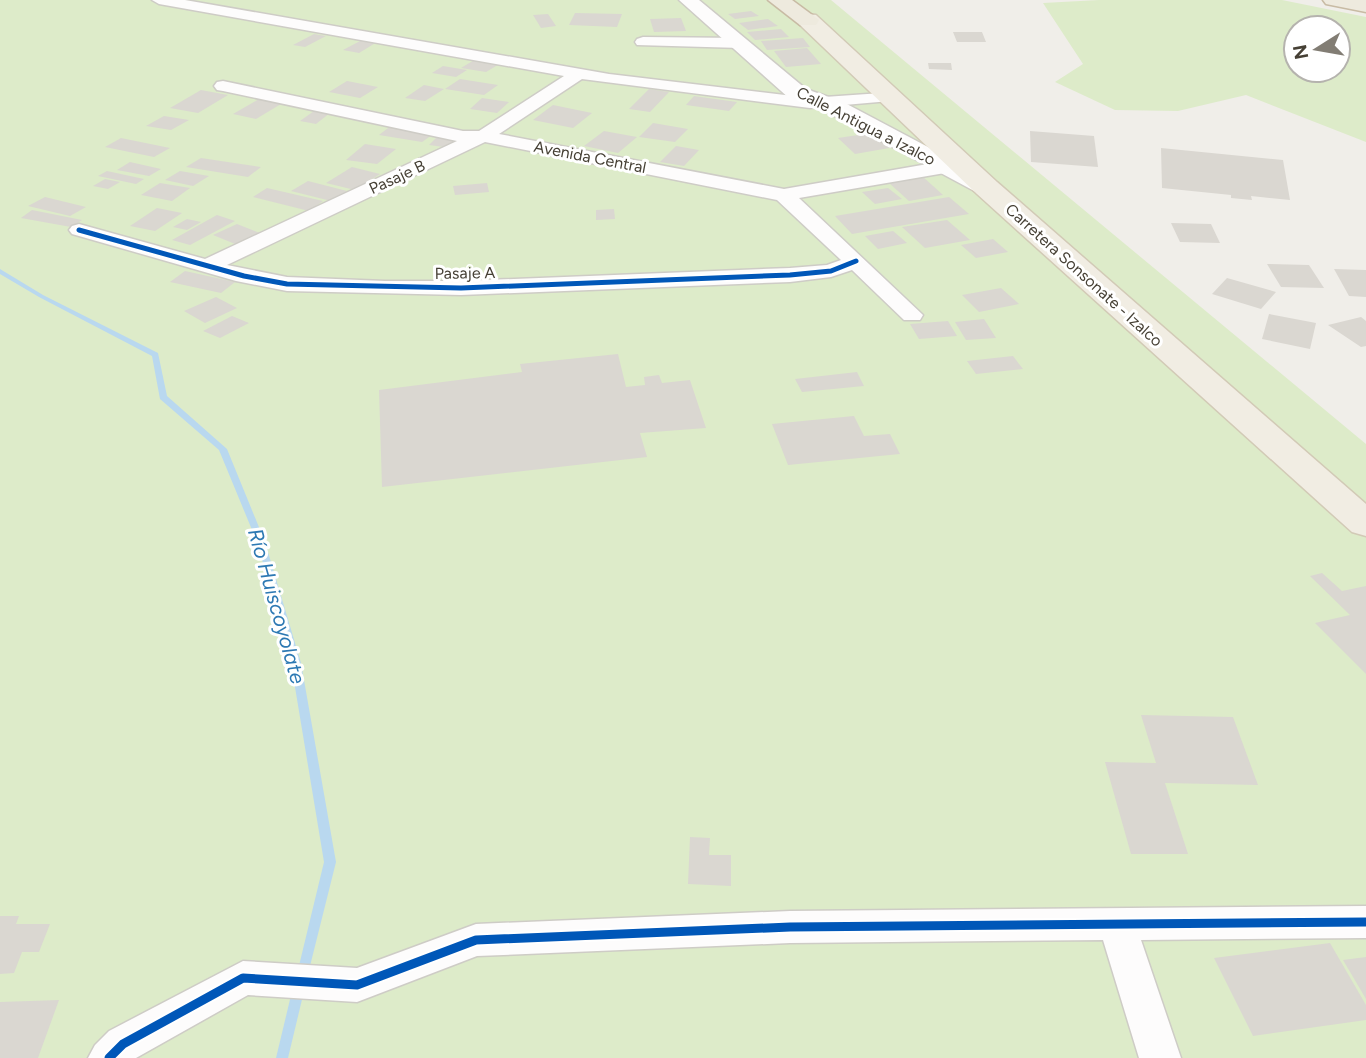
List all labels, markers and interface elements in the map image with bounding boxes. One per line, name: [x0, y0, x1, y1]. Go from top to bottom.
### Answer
north arrow: [1282, 14, 1352, 84]
text: N: [1288, 43, 1313, 62]
street label: Calle Antigua a Izalco: [793, 83, 939, 169]
street label: Avenida Central: [532, 137, 648, 177]
street label: Pasaje B: [366, 156, 428, 198]
street label: Carretera Sonsonate - Izalco: [1002, 200, 1166, 350]
street label: Pasaje A: [434, 263, 496, 283]
water label: Río Huiscoyolate: [243, 525, 311, 687]

